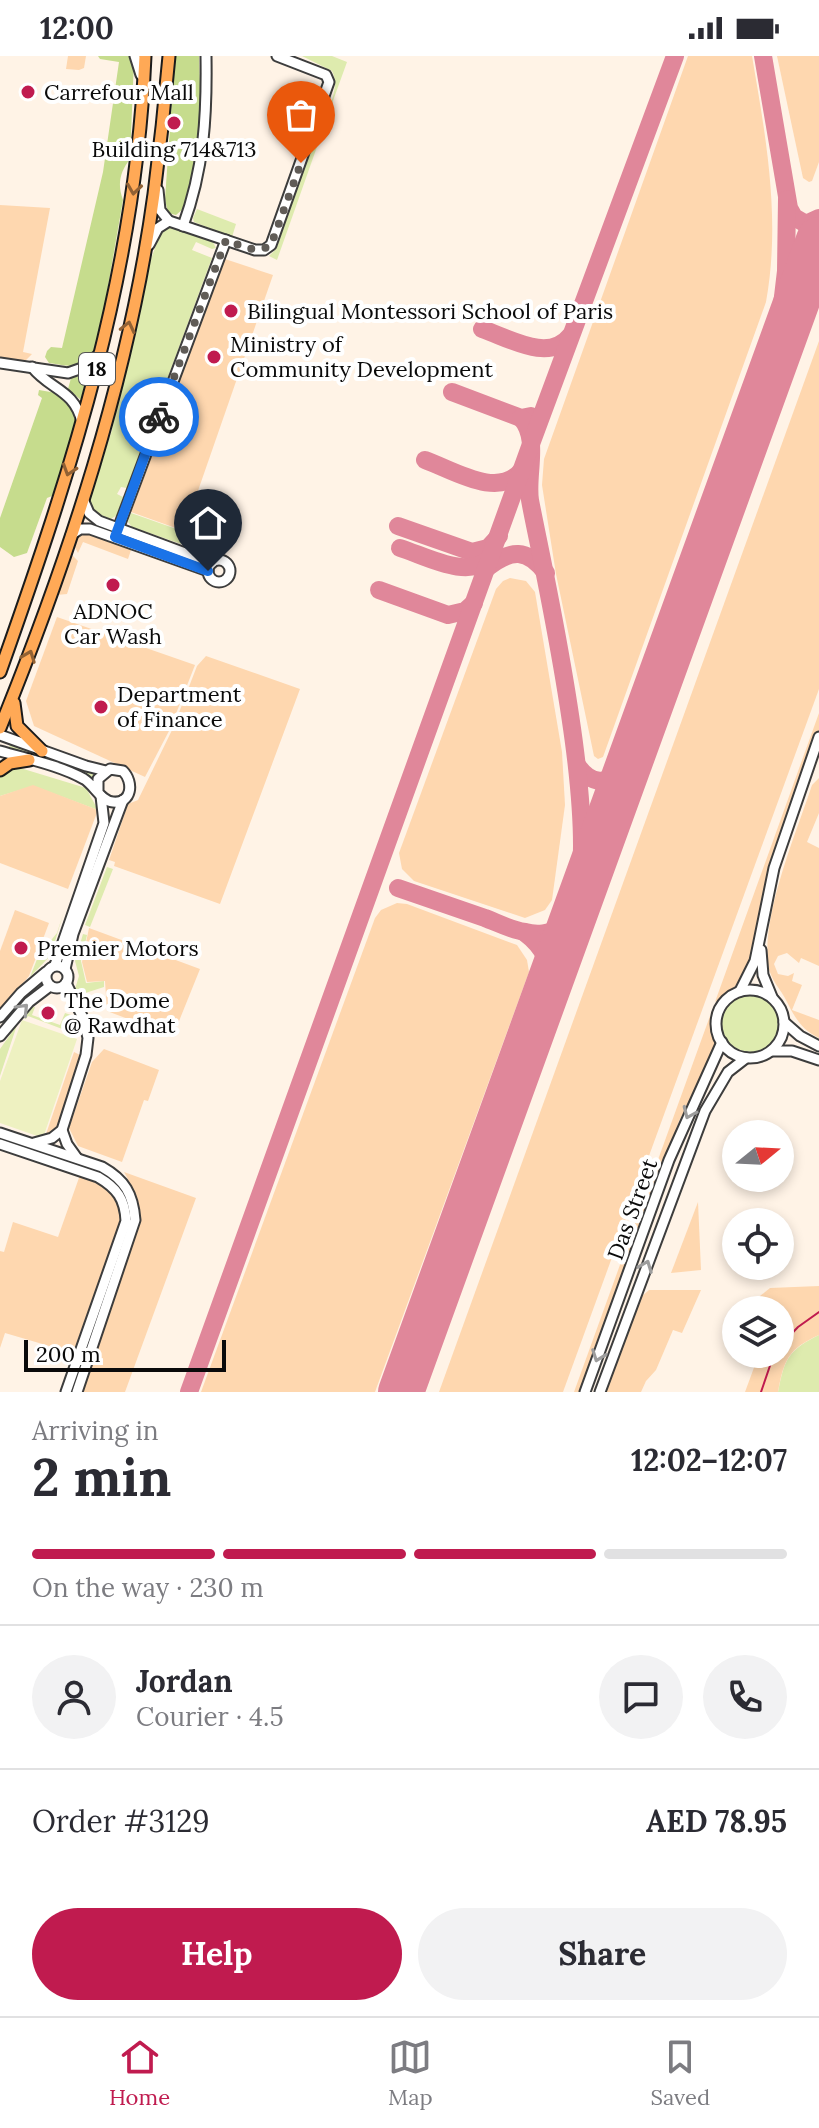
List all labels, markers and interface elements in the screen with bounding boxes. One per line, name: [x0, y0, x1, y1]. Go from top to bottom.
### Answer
text: 12:00: [40, 9, 114, 47]
place label: Carrefour Mall: [44, 78, 194, 106]
pin: [267, 81, 335, 163]
marker: Carrefour Mall: [19, 83, 37, 101]
icon: bag: [279, 93, 323, 137]
marker: Building 714&713: [165, 114, 183, 132]
place label: Building 714&713: [91, 135, 257, 163]
one-way arrow: [126, 183, 143, 196]
place label: Bilingual Montessori School of Paris: [247, 297, 613, 325]
marker: Bilingual Montessori School of Paris: [222, 302, 240, 320]
one-way arrow: [119, 320, 136, 334]
place label: Ministry of Community Development: [230, 330, 493, 383]
marker: Ministry of Community Development: [205, 348, 223, 366]
road number: 18: [79, 353, 115, 385]
courier: [119, 377, 199, 457]
icon: bike: [137, 395, 181, 439]
one-way arrow: [62, 462, 78, 476]
pin: [174, 489, 242, 571]
icon: home: [186, 501, 230, 545]
marker: ADNOC Car Wash: [104, 576, 122, 594]
place label: ADNOC Car Wash: [64, 597, 162, 650]
one-way arrow: [19, 650, 36, 664]
place label: Department of Finance: [117, 680, 242, 733]
marker: Department of Finance: [92, 698, 110, 716]
place label: Premier Motors: [37, 934, 199, 962]
marker: Premier Motors: [12, 939, 30, 957]
place label: The Dome @ Rawdhat: [64, 986, 176, 1039]
one-way arrow: [14, 1004, 28, 1018]
marker: The Dome @ Rawdhat: [39, 1004, 57, 1022]
one-way arrow: [683, 1105, 699, 1119]
north arrow: [722, 1120, 794, 1192]
map controls: [722, 1120, 794, 1368]
street label: Das Street: [601, 1154, 663, 1264]
button: locate: [722, 1208, 794, 1280]
one-way arrow: [636, 1260, 653, 1274]
button: layers: [722, 1296, 794, 1368]
scale bar: [24, 1336, 226, 1372]
text: 200 m: [36, 1340, 101, 1368]
one-way arrow: [591, 1349, 607, 1363]
text: Arriving in: [32, 1414, 159, 1447]
text: 12:02–12:07: [631, 1441, 787, 1479]
text: 2 min: [32, 1444, 171, 1510]
text: On the way · 230 m: [32, 1571, 264, 1604]
button: person: [32, 1655, 116, 1739]
button: chat: [599, 1655, 683, 1739]
button: phone: [703, 1655, 787, 1739]
text: Jordan: [136, 1662, 233, 1700]
text: Courier · 4.5: [136, 1700, 284, 1733]
text: Order #3129: [32, 1802, 210, 1840]
text: AED 78.95: [646, 1802, 787, 1840]
button: Help: [32, 1908, 402, 2000]
button: Share: [418, 1908, 787, 2000]
tab: Home: [109, 2035, 170, 2111]
tab: Map: [388, 2035, 433, 2111]
tab: Saved: [651, 2035, 710, 2111]

